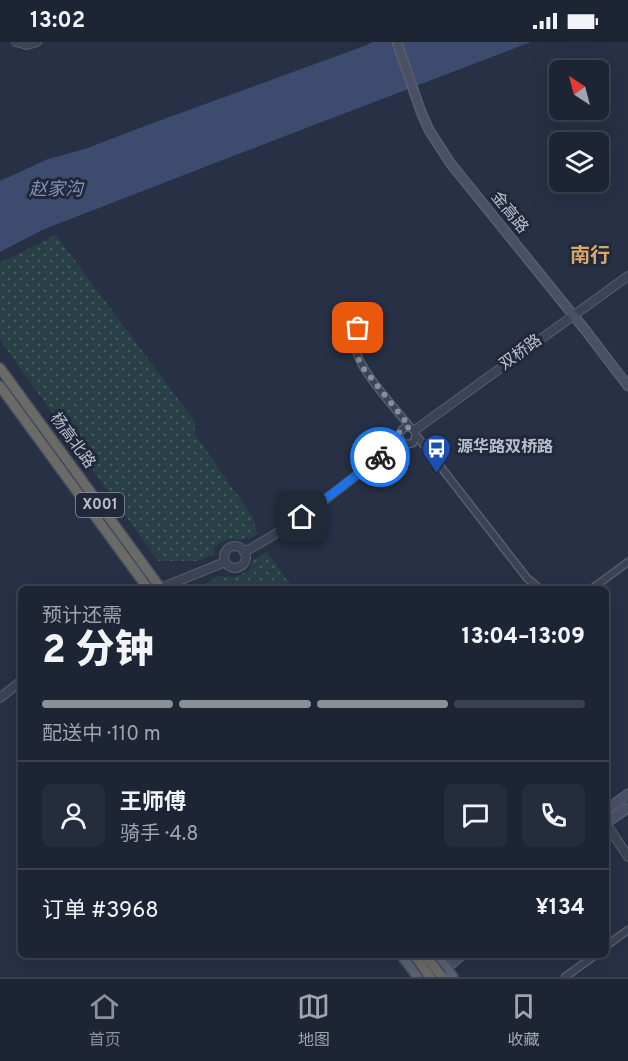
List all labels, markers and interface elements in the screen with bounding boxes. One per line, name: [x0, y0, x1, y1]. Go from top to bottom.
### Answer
text: 13:02: [30, 8, 85, 35]
north arrow: [549, 60, 609, 120]
map controls: [549, 60, 609, 192]
button: layers: [549, 132, 609, 192]
water label: 赵家沟: [29, 179, 85, 202]
street label: 金高路: [486, 188, 532, 238]
district label: 南行: [570, 244, 610, 270]
pin: [332, 302, 383, 353]
icon: bag: [341, 311, 374, 344]
street label: 双桥路: [496, 331, 546, 375]
street label: 杨高北路: [45, 409, 99, 473]
courier: [350, 427, 410, 487]
bus stop icon: 源华路双桥路: [420, 432, 452, 474]
place label: 源华路双桥路: [457, 437, 553, 458]
icon: bike: [364, 441, 397, 474]
pin: [276, 491, 327, 542]
road number: X001: [76, 493, 124, 517]
icon: home: [285, 500, 318, 533]
text: 预计还需: [42, 604, 122, 630]
text: 13:04–13:09: [462, 624, 585, 651]
text: 2 分钟: [42, 628, 154, 677]
text: 配送中 · 110 m: [42, 722, 161, 748]
button: person: [42, 784, 105, 847]
button: chat: [444, 784, 507, 847]
button: phone: [522, 784, 585, 847]
text: 王师傅: [120, 790, 186, 817]
text: 骑手 · 4.8: [120, 822, 199, 848]
text: ¥134: [536, 895, 585, 922]
text: 订单 #3968: [42, 898, 159, 925]
tab: 首页: [88, 990, 121, 1051]
tab: 地图: [297, 990, 330, 1051]
tab: 收藏: [507, 990, 540, 1051]

